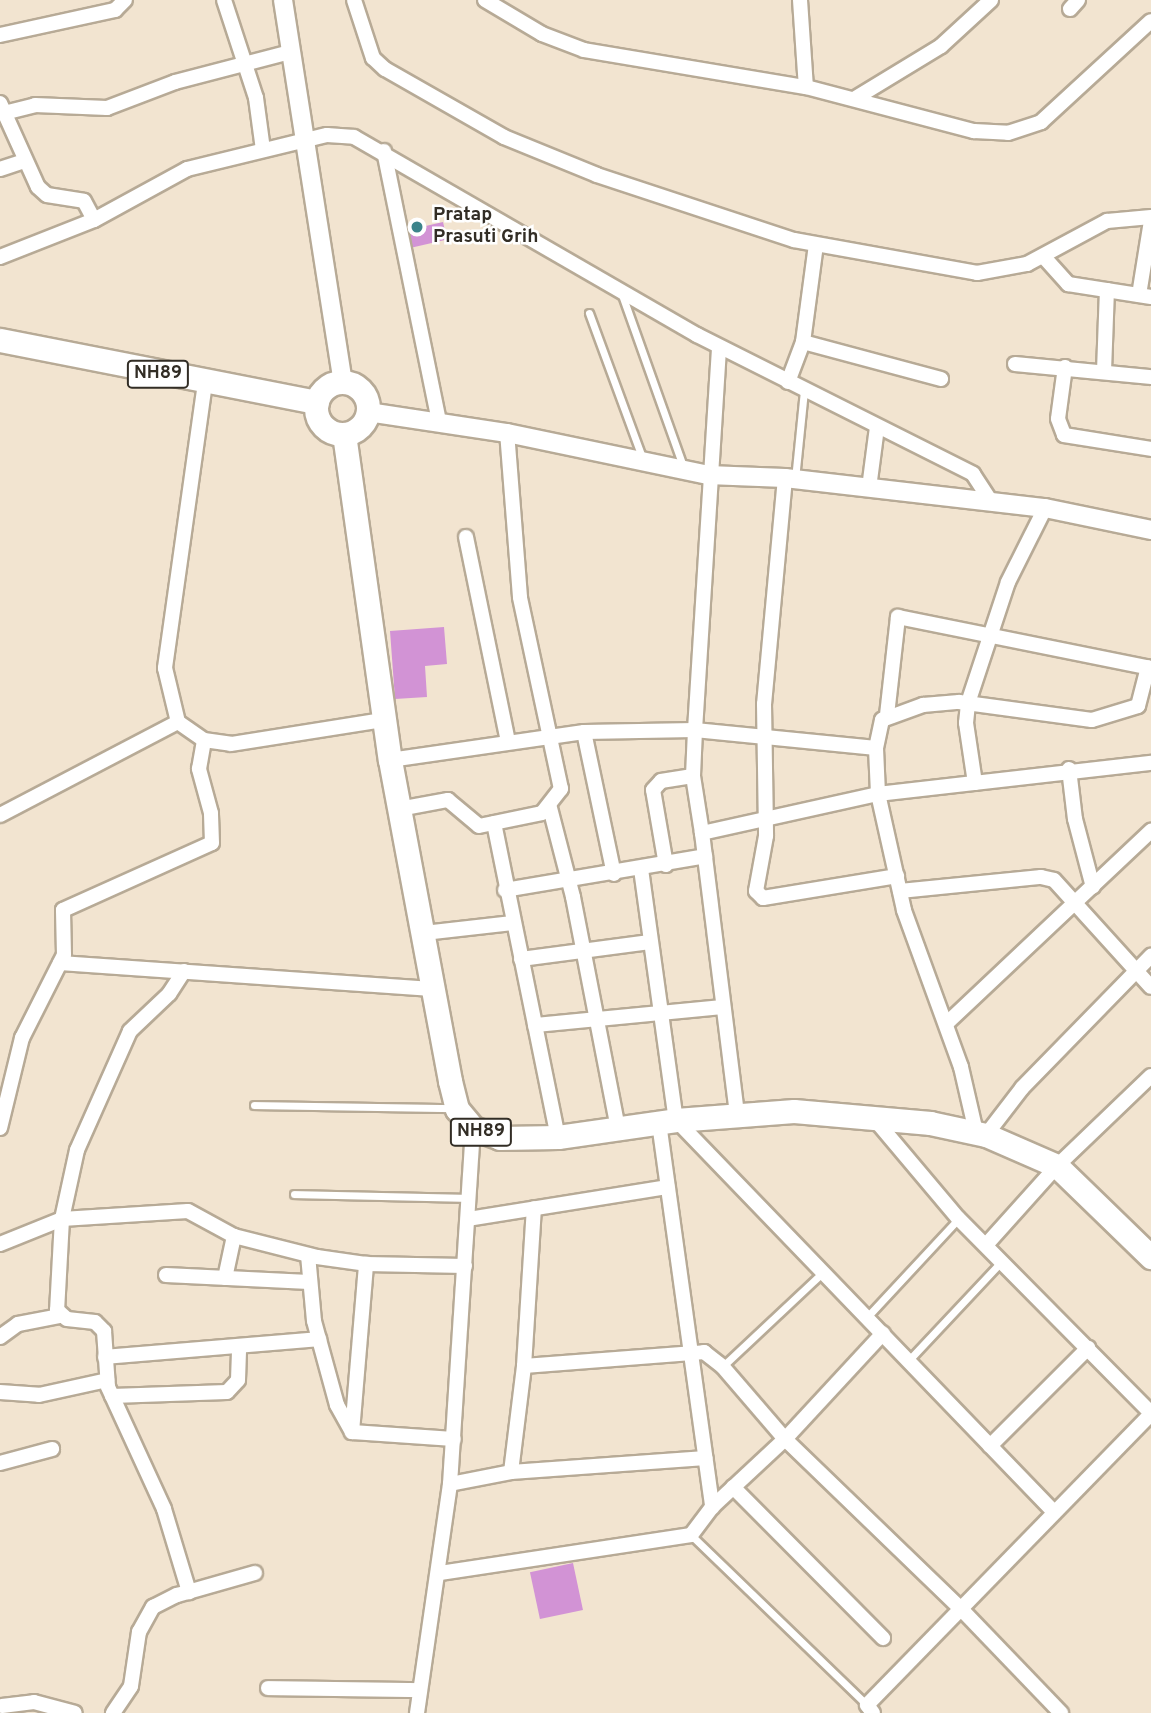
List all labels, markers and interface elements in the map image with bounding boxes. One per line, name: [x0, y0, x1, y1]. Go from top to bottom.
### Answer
place label: Pratap Prasuti Grih: [433, 205, 538, 249]
marker: Pratap Prasuti Grih: [407, 217, 427, 237]
road number: NH89: [127, 360, 190, 388]
road number: NH89: [449, 1118, 512, 1147]

